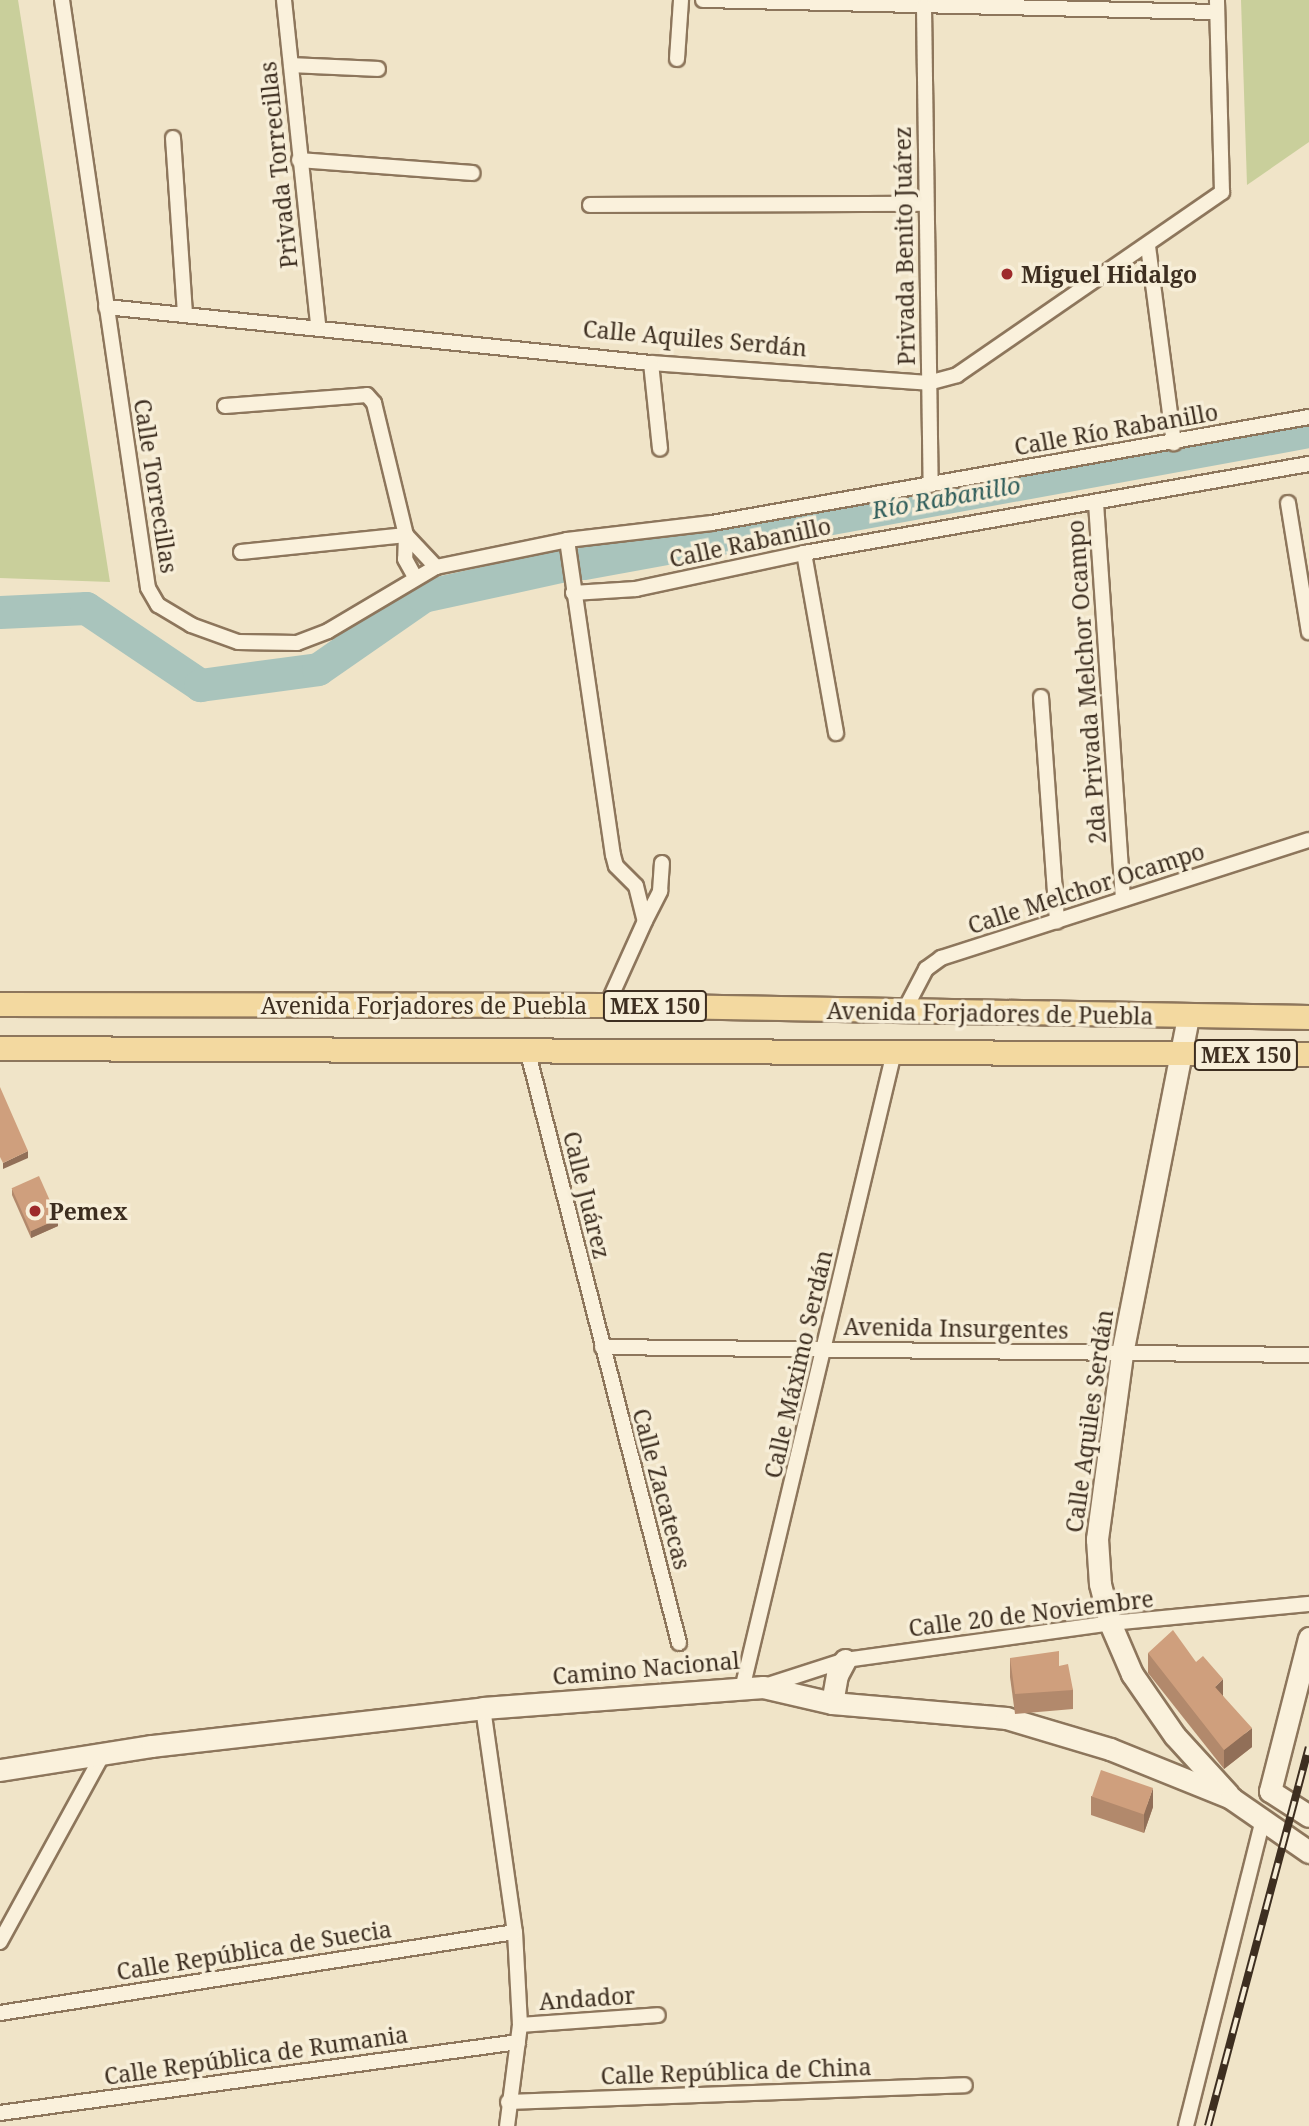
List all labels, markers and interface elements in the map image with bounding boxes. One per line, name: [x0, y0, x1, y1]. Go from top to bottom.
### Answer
street label: Privada Torrecillas: [253, 60, 303, 270]
street label: Privada Benito Juárez: [888, 126, 920, 366]
place label: Miguel Hidalgo: [1021, 260, 1197, 288]
marker: Miguel Hidalgo: [999, 266, 1015, 282]
street label: Calle Aquiles Serdán: [582, 314, 808, 362]
street label: Calle Torrecillas: [129, 397, 183, 575]
street label: Calle Río Rabanillo: [1012, 398, 1220, 460]
water label: Río Rabanillo: [869, 470, 1023, 524]
street label: Calle Rabanillo: [667, 511, 833, 573]
street label: 2da Privada Melchor Ocampo: [1061, 519, 1111, 845]
street label: Calle Melchor Ocampo: [964, 837, 1208, 939]
road number: MEX 150: [602, 988, 708, 1024]
street label: Avenida Forjadores de Puebla: [261, 991, 587, 1019]
street label: Avenida Forjadores de Puebla: [826, 996, 1154, 1030]
road number: MEX 150: [1194, 1038, 1298, 1072]
street label: Calle Juárez: [558, 1128, 616, 1262]
place label: Pemex: [49, 1197, 128, 1225]
marker: Pemex: [27, 1203, 43, 1219]
street label: Calle Máximo Serdán: [758, 1247, 838, 1481]
street label: Calle Aquiles Serdán: [1060, 1308, 1118, 1534]
street label: Avenida Insurgentes: [843, 1312, 1069, 1344]
street label: Calle Zacatecas: [627, 1406, 697, 1572]
street label: Calle 20 de Noviembre: [907, 1584, 1155, 1642]
street label: Camino Nacional: [551, 1646, 741, 1690]
street label: Calle República de Suecia: [115, 1915, 393, 1985]
street label: Andador: [538, 1981, 636, 2015]
street label: Calle República de Rumania: [102, 2020, 410, 2090]
street label: Calle República de China: [600, 2052, 872, 2090]

